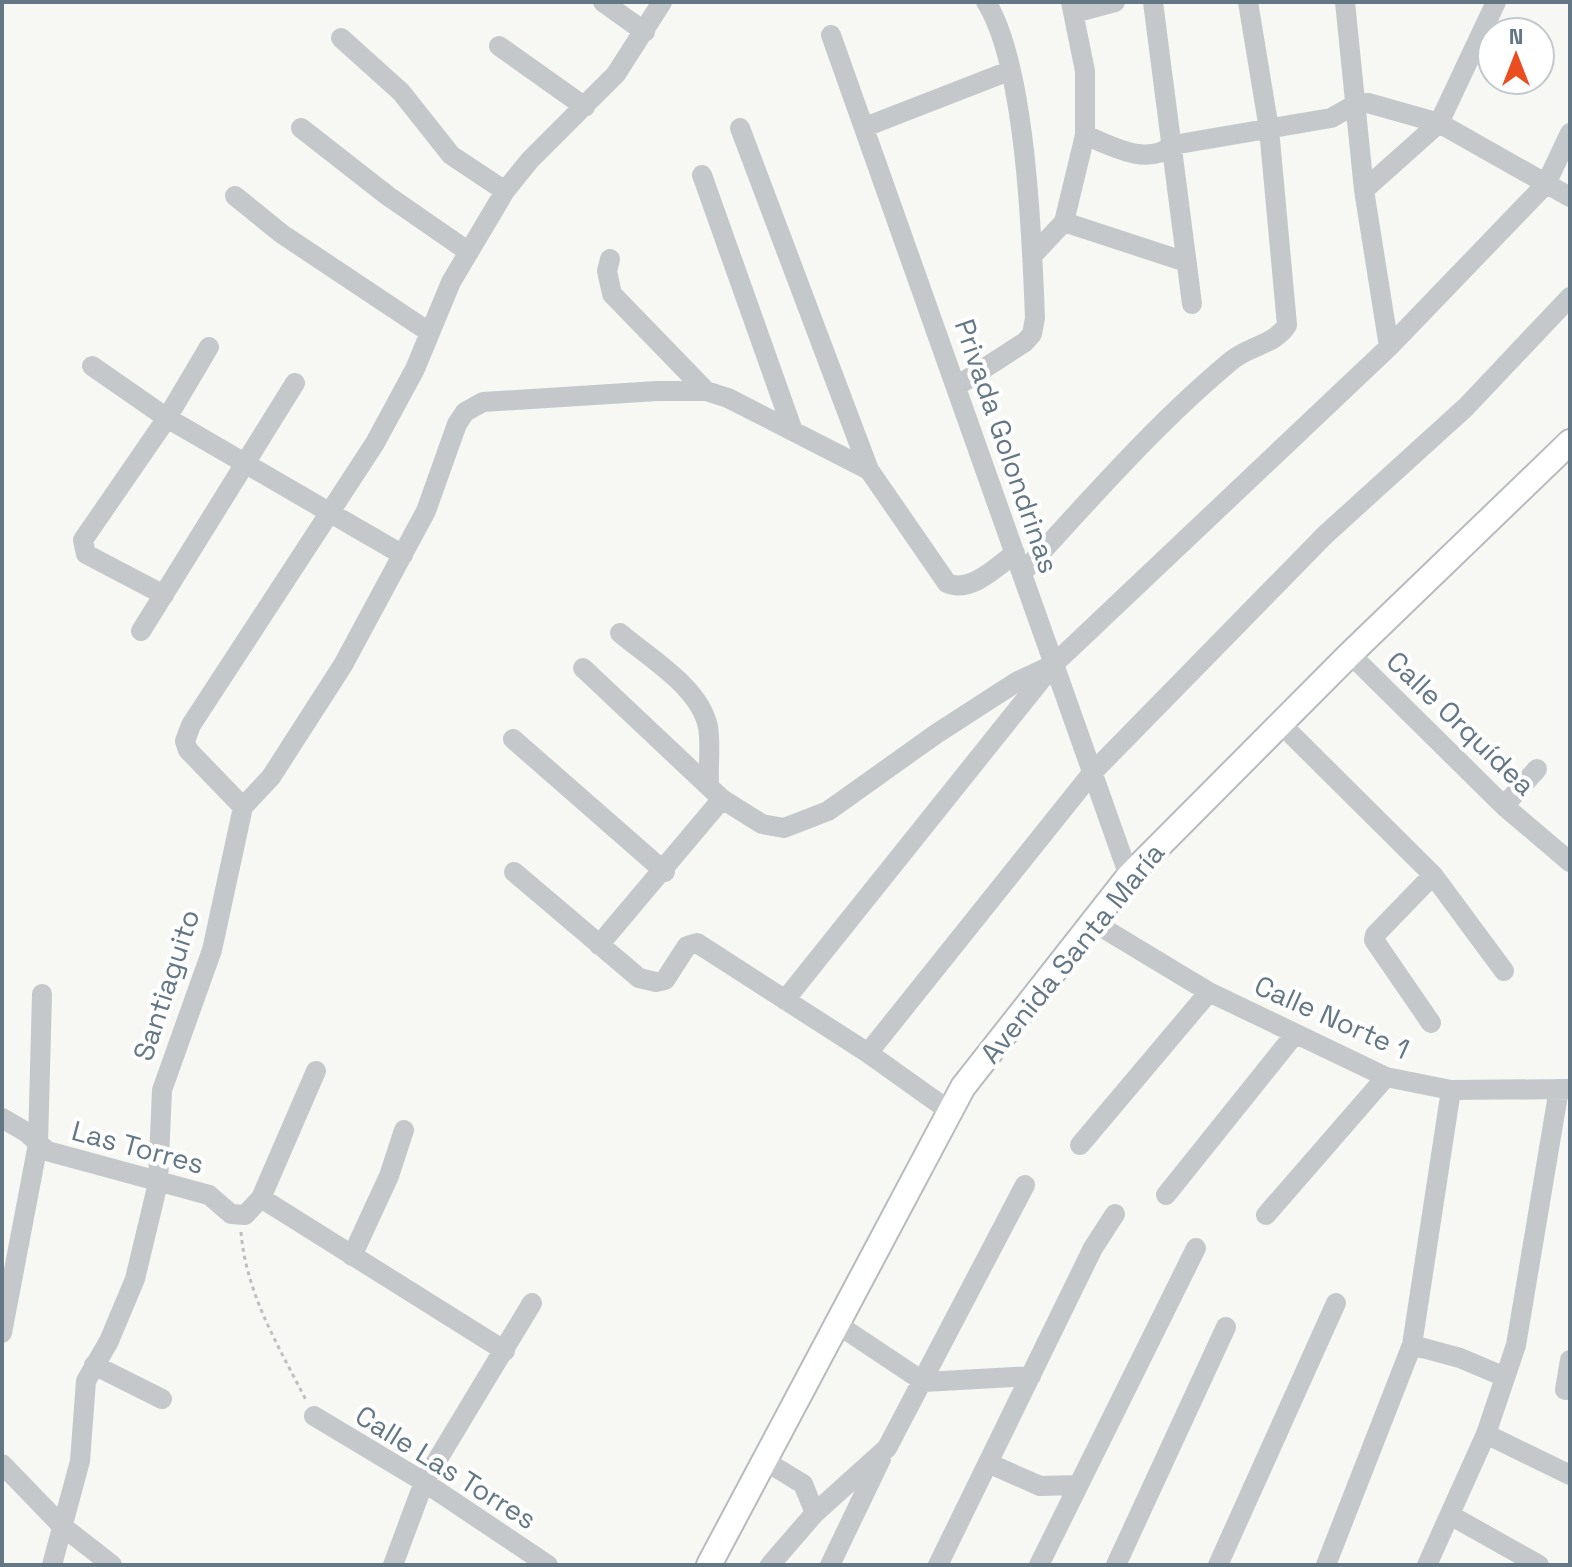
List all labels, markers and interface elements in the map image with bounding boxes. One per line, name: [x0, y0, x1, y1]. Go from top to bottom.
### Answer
north arrow: [1476, 16, 1556, 96]
text: N: [1509, 22, 1523, 50]
street label: Privada Golondrinas: [947, 314, 1067, 578]
street label: Calle Orquídea: [1379, 643, 1543, 803]
street label: Avenida Santa María: [972, 835, 1172, 1071]
street label: Santiaguito: [125, 905, 207, 1065]
street label: Calle Norte 1: [1249, 967, 1415, 1067]
street label: Las Torres: [68, 1112, 208, 1182]
street label: Calle Las Torres: [349, 1397, 543, 1537]

